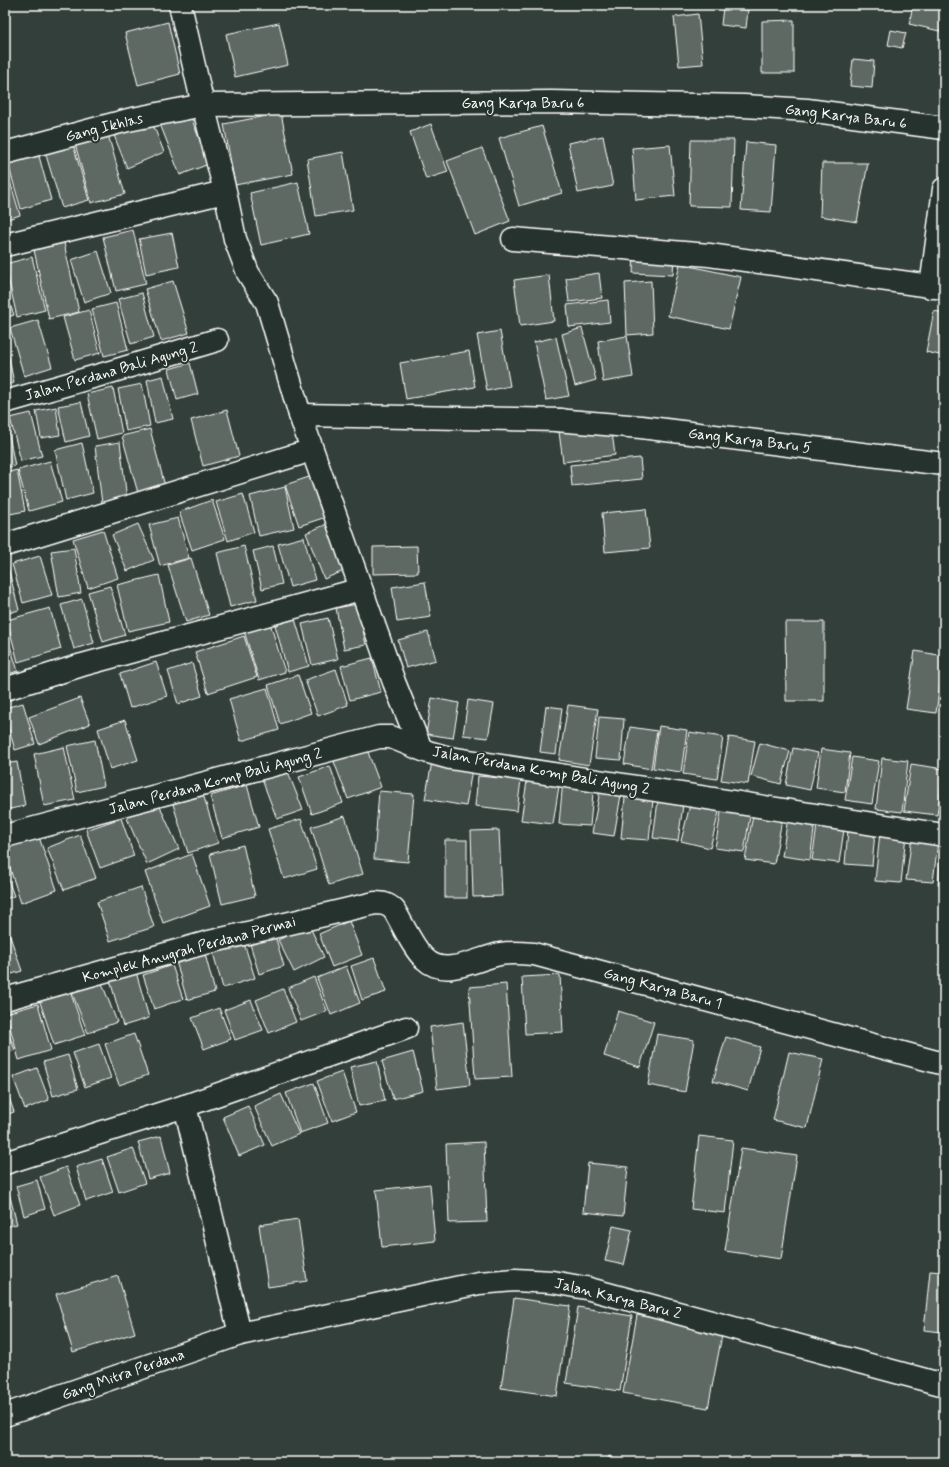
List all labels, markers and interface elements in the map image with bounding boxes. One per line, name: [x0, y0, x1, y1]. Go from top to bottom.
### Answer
street label: Gang Karya Baru 6: [462, 94, 585, 115]
street label: Gang Karya Baru 6: [784, 100, 908, 135]
street label: Gang Ikhlas: [63, 109, 146, 148]
street label: Jalan Perdana Bali Agung 2: [23, 338, 200, 407]
street label: Gang Karya Baru 5: [687, 424, 813, 459]
street label: Jalan Perdana Komp Bali Agung 2: [431, 742, 651, 801]
street label: Jalan Perdana Komp Bali Agung 2: [106, 744, 324, 821]
street label: Komplek Anugrah Perdana Permai: [80, 912, 298, 988]
street label: Gang Karya Baru 1: [601, 964, 724, 1015]
street label: Jalan Karya Baru 2: [552, 1274, 683, 1324]
street label: Gang Mitra Perdana: [59, 1345, 188, 1406]

